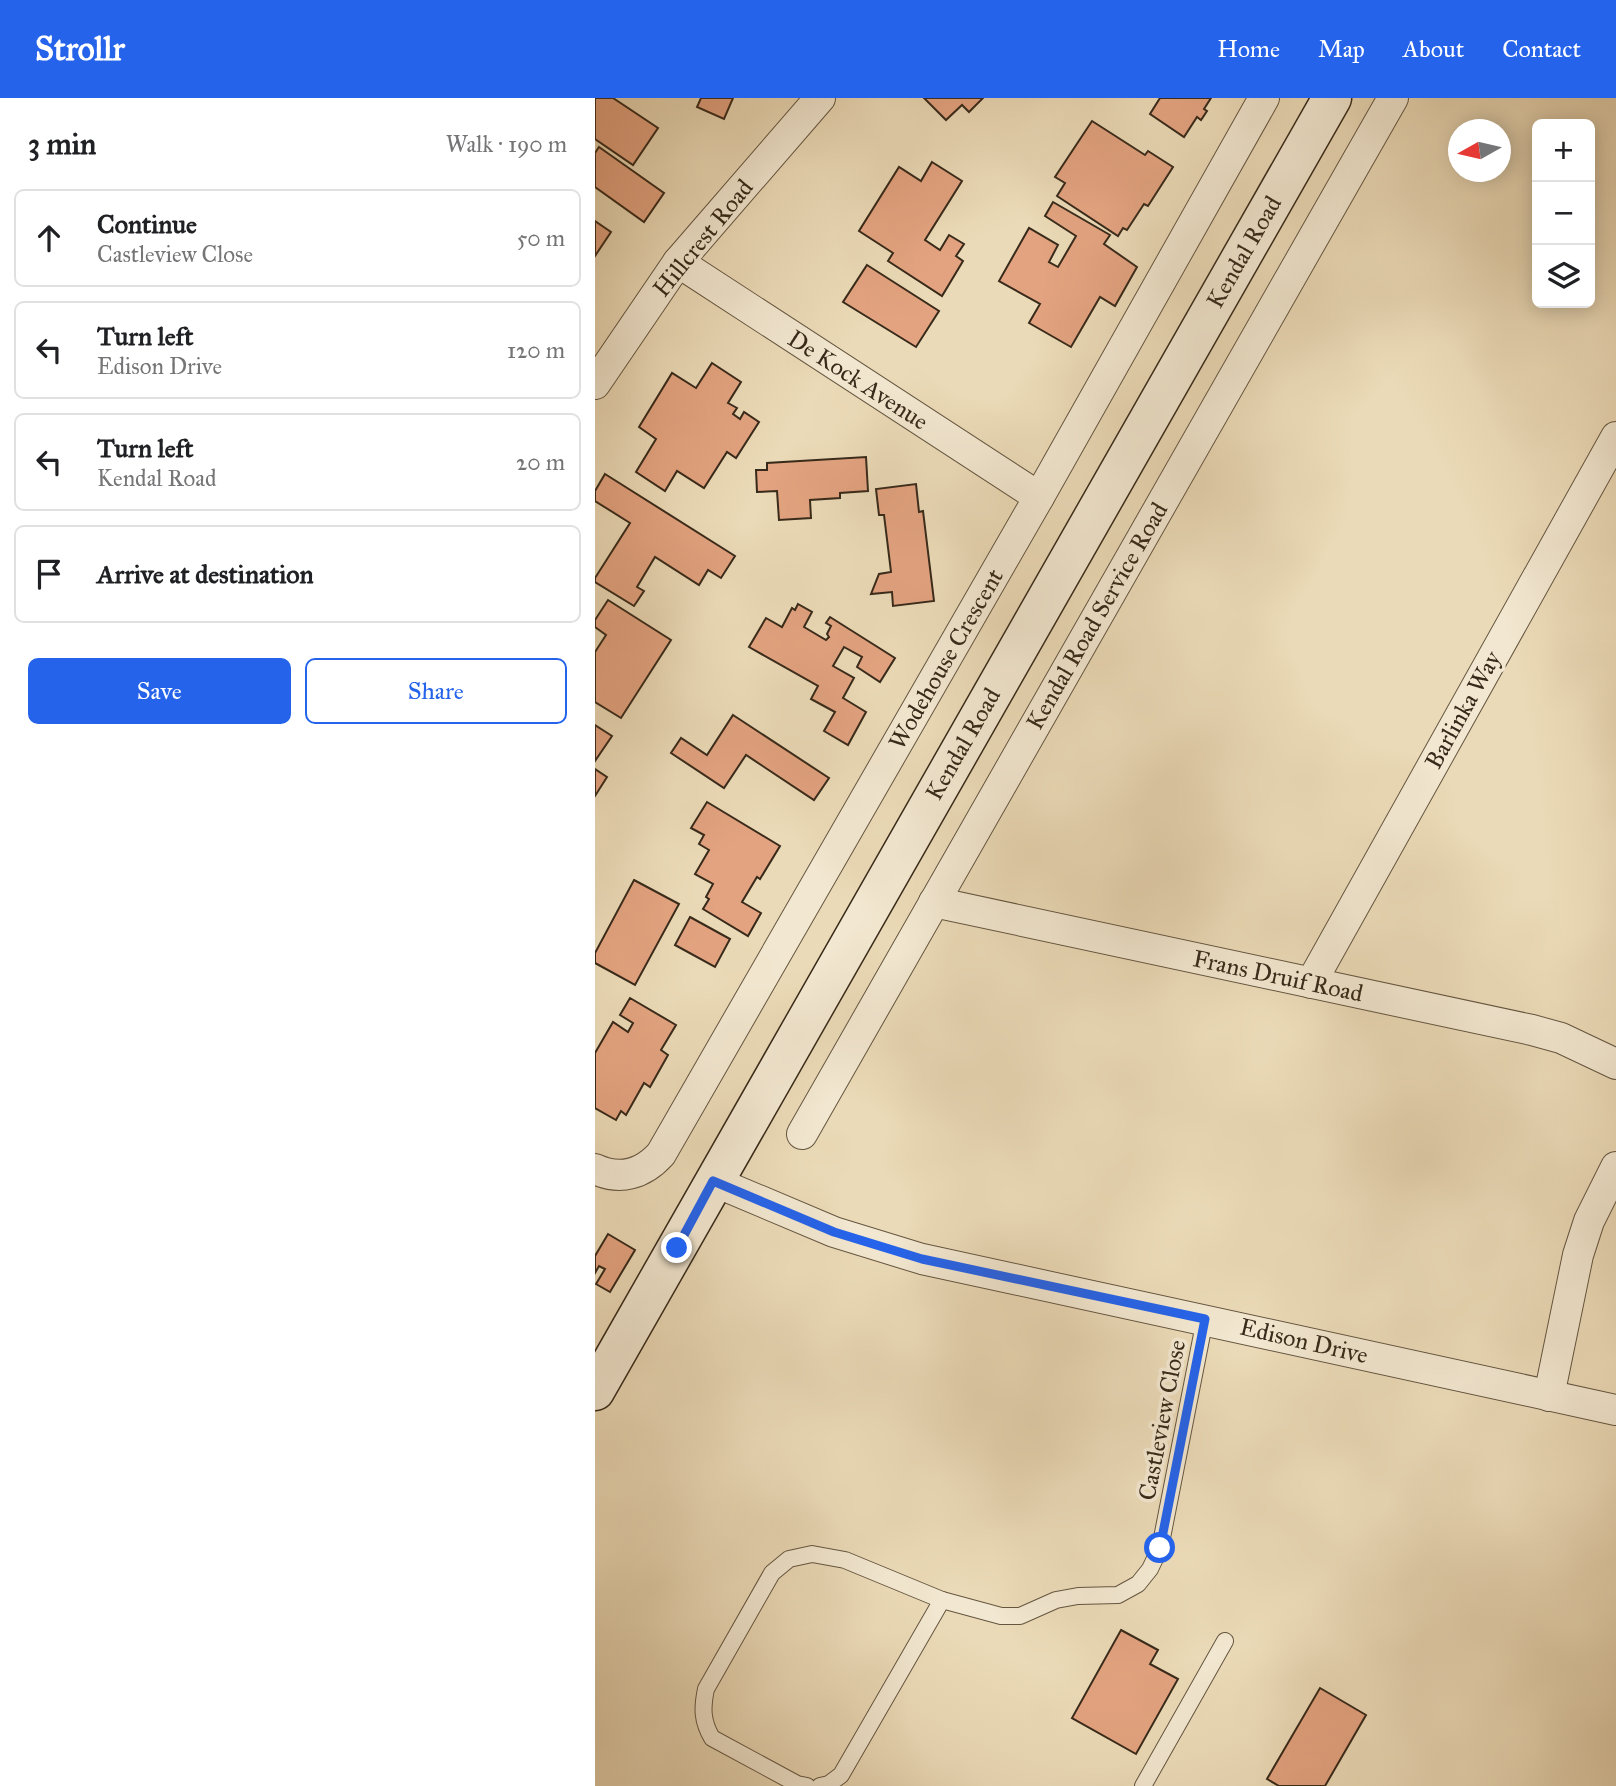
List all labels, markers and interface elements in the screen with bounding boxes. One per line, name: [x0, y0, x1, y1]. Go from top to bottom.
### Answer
text: Strollr: [35, 29, 125, 69]
text: Home: [1217, 34, 1280, 64]
text: Map: [1318, 34, 1365, 64]
text: About: [1403, 34, 1464, 64]
text: Contact: [1502, 34, 1581, 64]
north arrow: [1448, 119, 1511, 182]
map controls: [1532, 119, 1595, 308]
button: +: [1532, 119, 1595, 182]
text: 3 min: [28, 126, 96, 162]
text: Walk · 190 m: [446, 130, 567, 158]
street label: Hillcrest Road: [646, 173, 760, 303]
button: −: [1532, 182, 1595, 245]
street label: Kendal Road: [1200, 190, 1288, 314]
text: Continue: [97, 208, 197, 240]
icon: ahead: [30, 219, 68, 257]
text: 50 m: [517, 224, 565, 252]
text: Castleview Close: [97, 240, 253, 268]
button: layers: [1532, 245, 1595, 308]
text: Turn left: [97, 320, 193, 352]
street label: De Kock Avenue: [782, 323, 934, 437]
icon: left: [30, 331, 68, 369]
text: 120 m: [507, 336, 565, 364]
text: Edison Drive: [97, 352, 222, 380]
text: Turn left: [97, 432, 193, 464]
icon: left: [30, 443, 68, 481]
text: 20 m: [516, 448, 565, 476]
text: Kendal Road: [97, 464, 217, 492]
street label: Kendal Road Service Road: [1020, 497, 1174, 735]
icon: arrive: [30, 555, 68, 593]
text: Arrive at destination: [97, 558, 314, 590]
street label: Wodehouse Crescent: [882, 563, 1010, 755]
street label: Barlinka Way: [1418, 645, 1508, 774]
button: Save: [28, 658, 291, 724]
button: Share: [305, 658, 567, 724]
street label: Kendal Road: [919, 682, 1007, 806]
street label: Frans Druif Road: [1190, 943, 1366, 1009]
route end: [661, 1232, 692, 1263]
street label: Edison Drive: [1237, 1312, 1371, 1370]
street label: Castleview Close: [1132, 1337, 1192, 1503]
route start: [1144, 1532, 1175, 1563]

